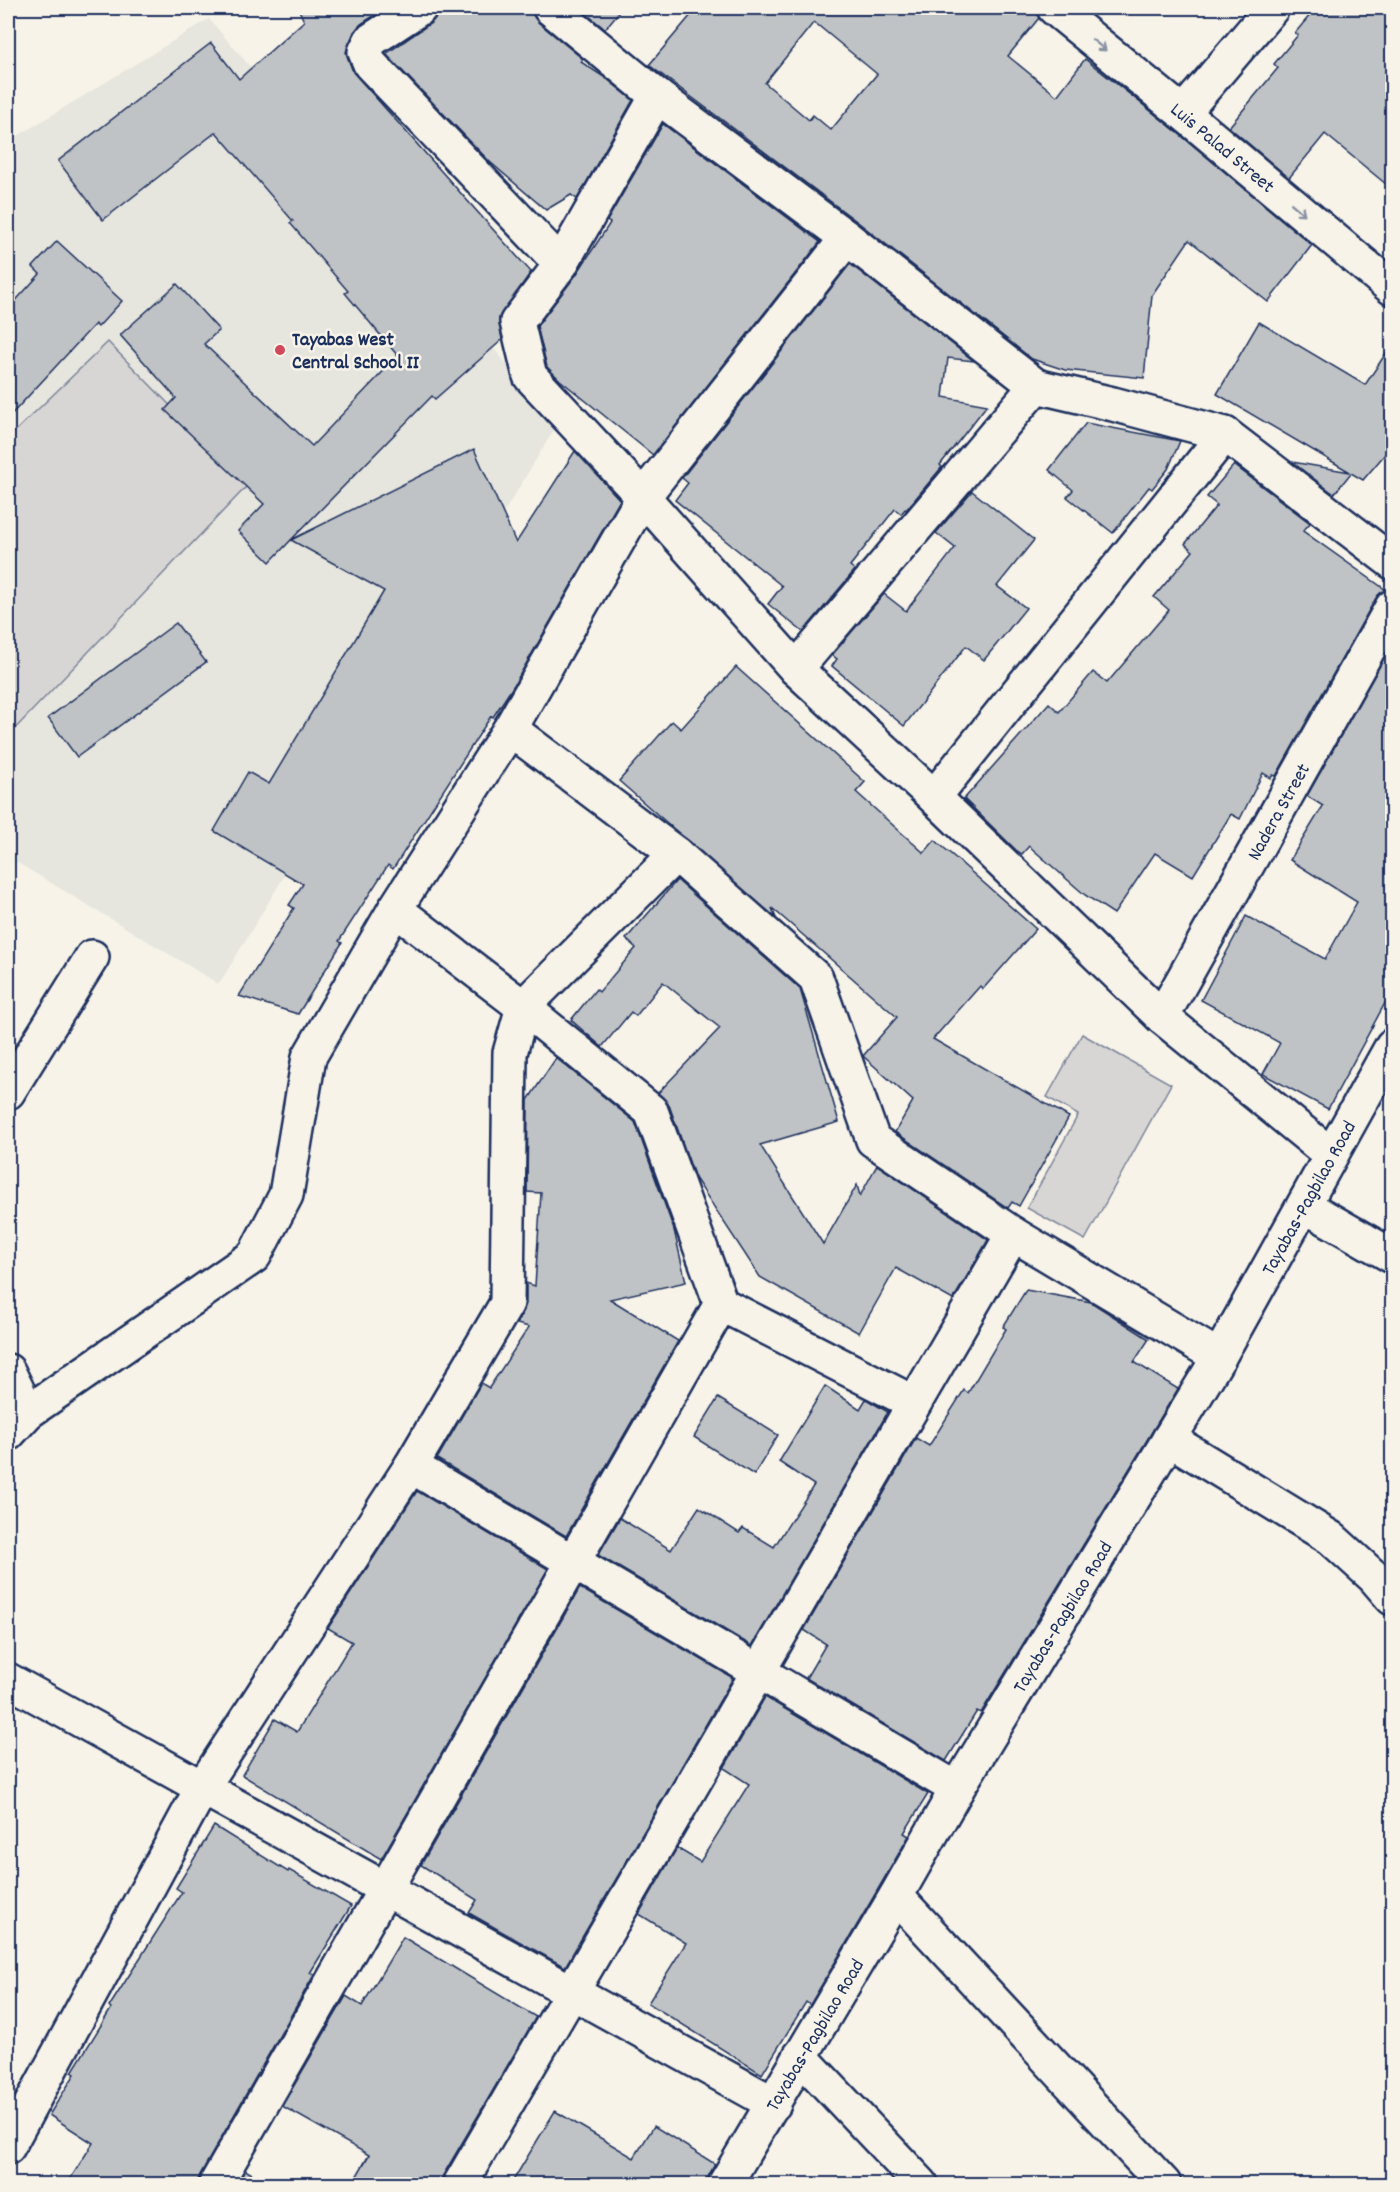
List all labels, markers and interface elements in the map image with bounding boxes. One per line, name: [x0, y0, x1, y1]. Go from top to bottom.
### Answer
one-way arrow: [1091, 38, 1107, 51]
street label: Luis Palad Street: [1163, 97, 1280, 201]
one-way arrow: [1290, 202, 1305, 216]
place label: Tayabas West Central School II: [292, 327, 420, 378]
marker: Tayabas West Central School II: [273, 343, 287, 357]
street label: Nadera Street: [1242, 759, 1319, 866]
street label: Tayabas-Pagbilao Road: [1256, 1116, 1365, 1281]
street label: Tayabas-Pagbilao Road: [1007, 1537, 1121, 1699]
street label: Tayabas-Pagbilao Road: [760, 1954, 873, 2117]

